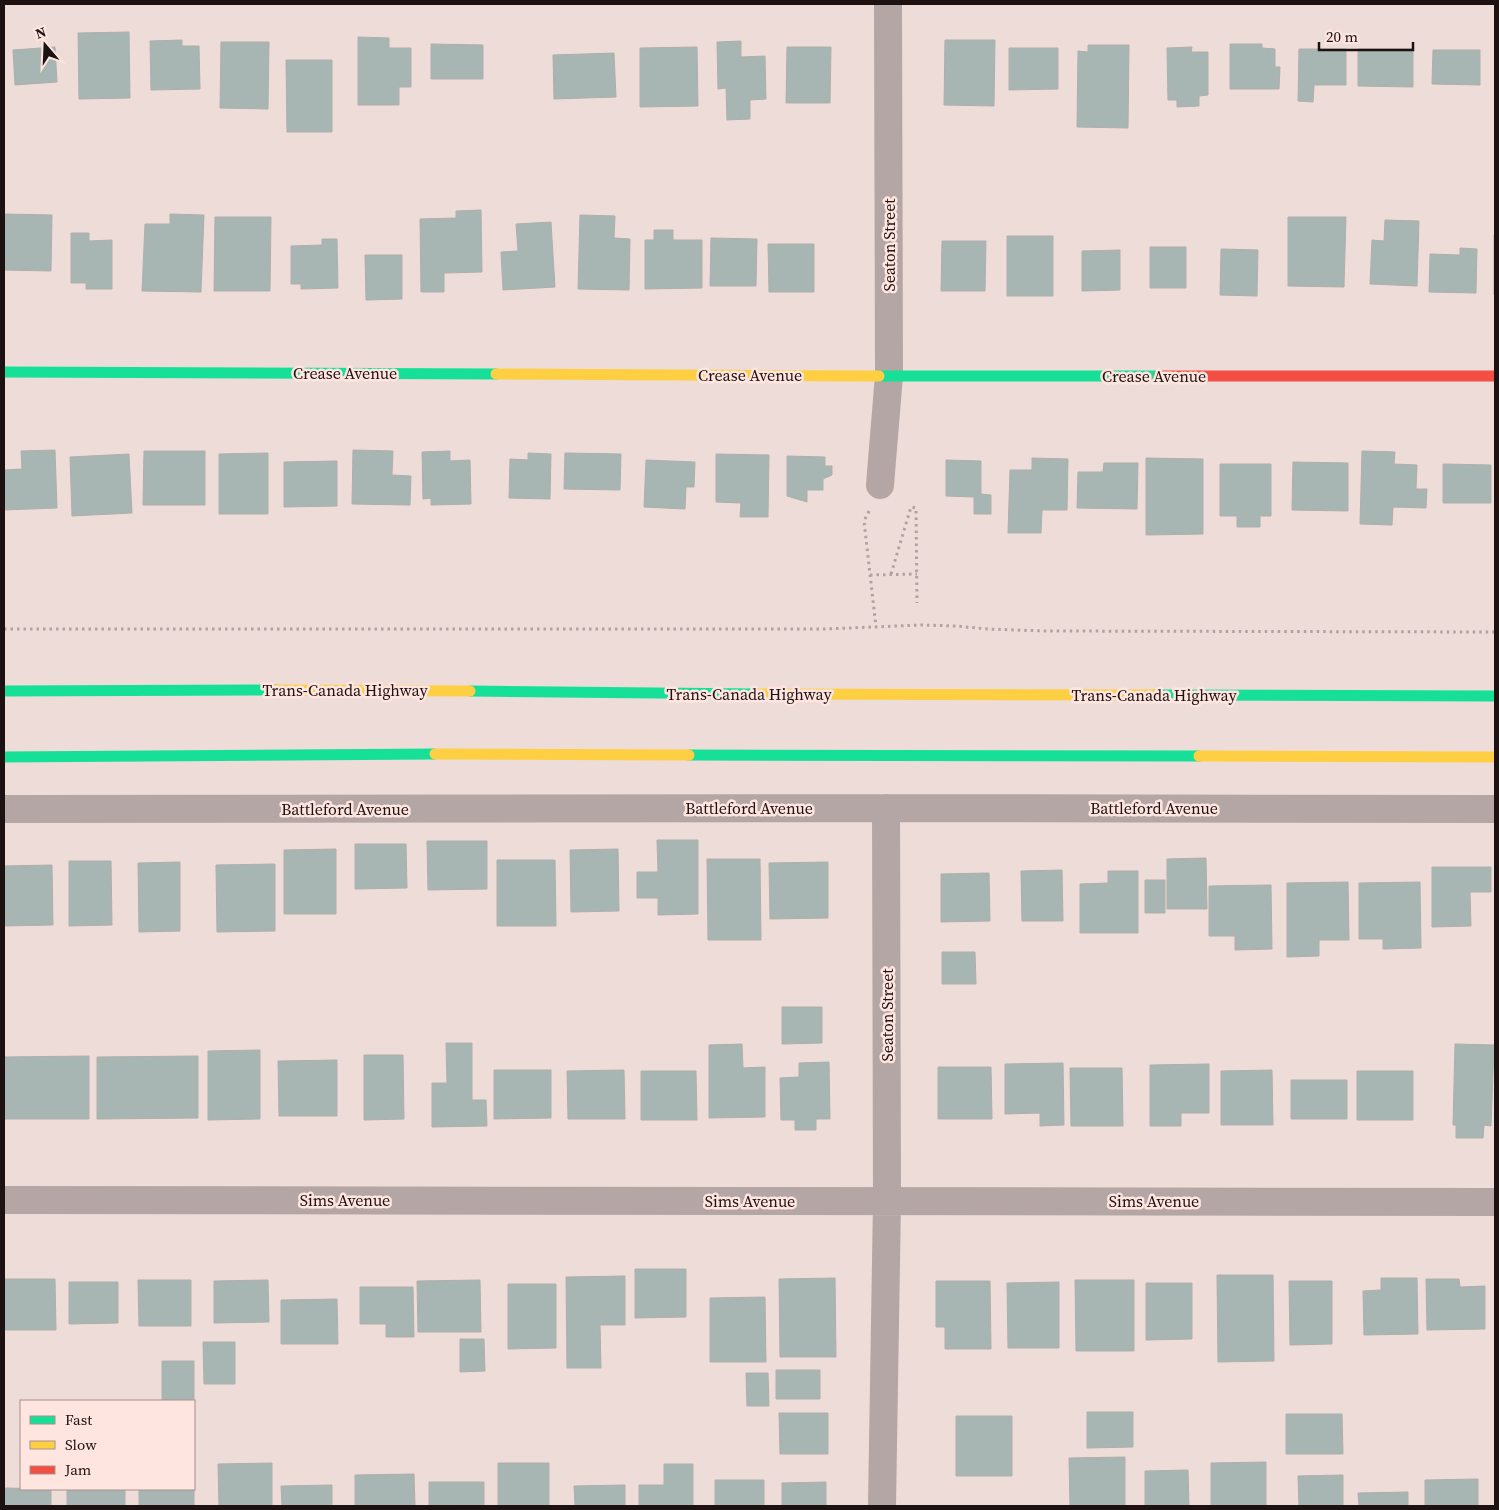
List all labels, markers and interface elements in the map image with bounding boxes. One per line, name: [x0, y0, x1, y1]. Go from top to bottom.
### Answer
north arrow: [20, 20, 70, 70]
scale bar: [1319, 20, 1413, 52]
text: N: [33, 22, 49, 44]
text: 20 m: [1326, 26, 1358, 47]
street label: Seaton Street: [878, 198, 900, 292]
street label: Crease Avenue: [293, 362, 397, 384]
street label: Crease Avenue: [698, 364, 802, 386]
street label: Crease Avenue: [1102, 365, 1206, 387]
street label: Trans-Canada Highway: [262, 679, 428, 701]
street label: Trans-Canada Highway: [666, 683, 832, 705]
street label: Trans-Canada Highway: [1071, 684, 1237, 706]
street label: Battleford Avenue: [685, 797, 813, 819]
street label: Battleford Avenue: [1090, 797, 1218, 819]
street label: Battleford Avenue: [281, 798, 409, 820]
street label: Seaton Street: [876, 968, 898, 1062]
street label: Sims Avenue: [300, 1189, 390, 1211]
street label: Sims Avenue: [705, 1190, 795, 1212]
street label: Sims Avenue: [1109, 1190, 1199, 1212]
legend: [20, 1400, 195, 1490]
text: Fast: [65, 1409, 92, 1430]
text: Slow: [65, 1434, 97, 1455]
text: Jam: [64, 1459, 92, 1480]

